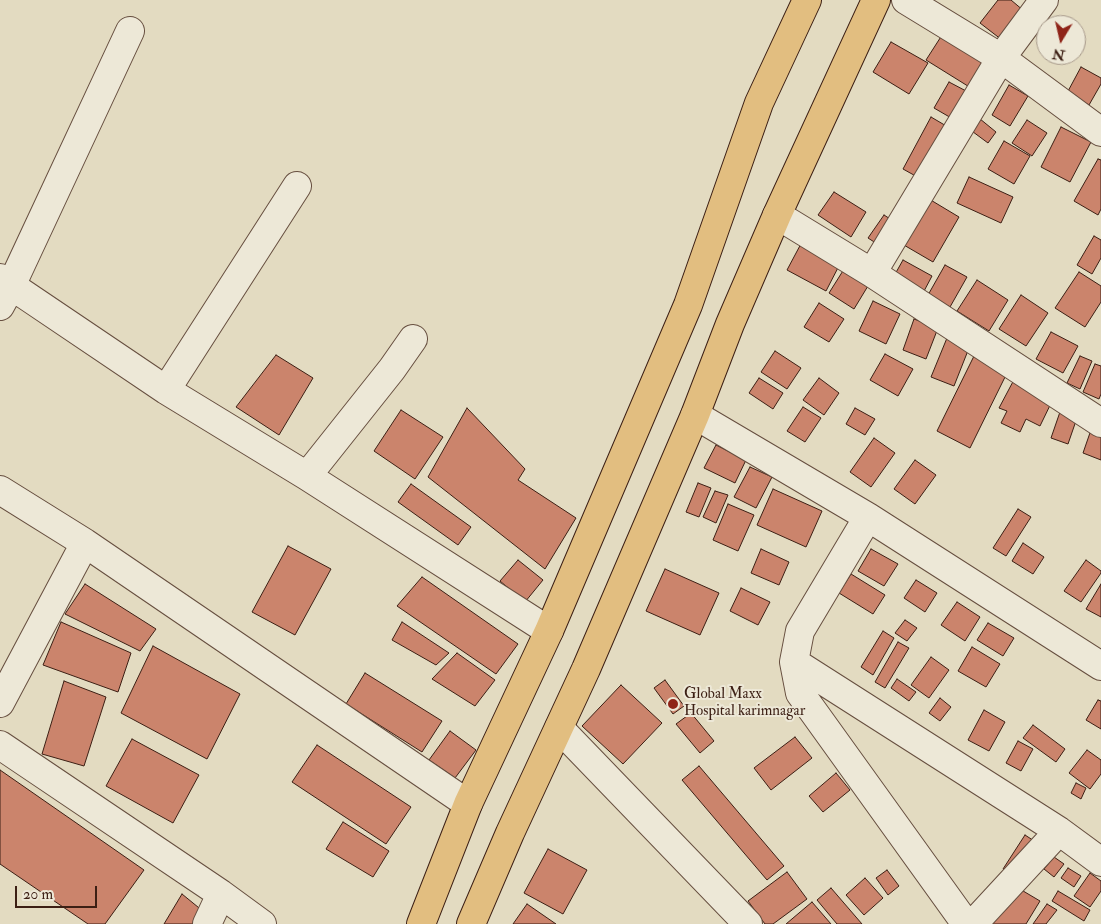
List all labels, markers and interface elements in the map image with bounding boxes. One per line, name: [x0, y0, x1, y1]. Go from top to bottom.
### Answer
north arrow: [1036, 15, 1086, 65]
text: N: [1051, 45, 1066, 64]
place label: Global Maxx Hospital karimnagar: [684, 686, 805, 721]
marker: Global Maxx Hospital karimnagar: [666, 697, 680, 711]
scale bar: [18, 876, 100, 908]
text: 20 m: [23, 885, 53, 904]

